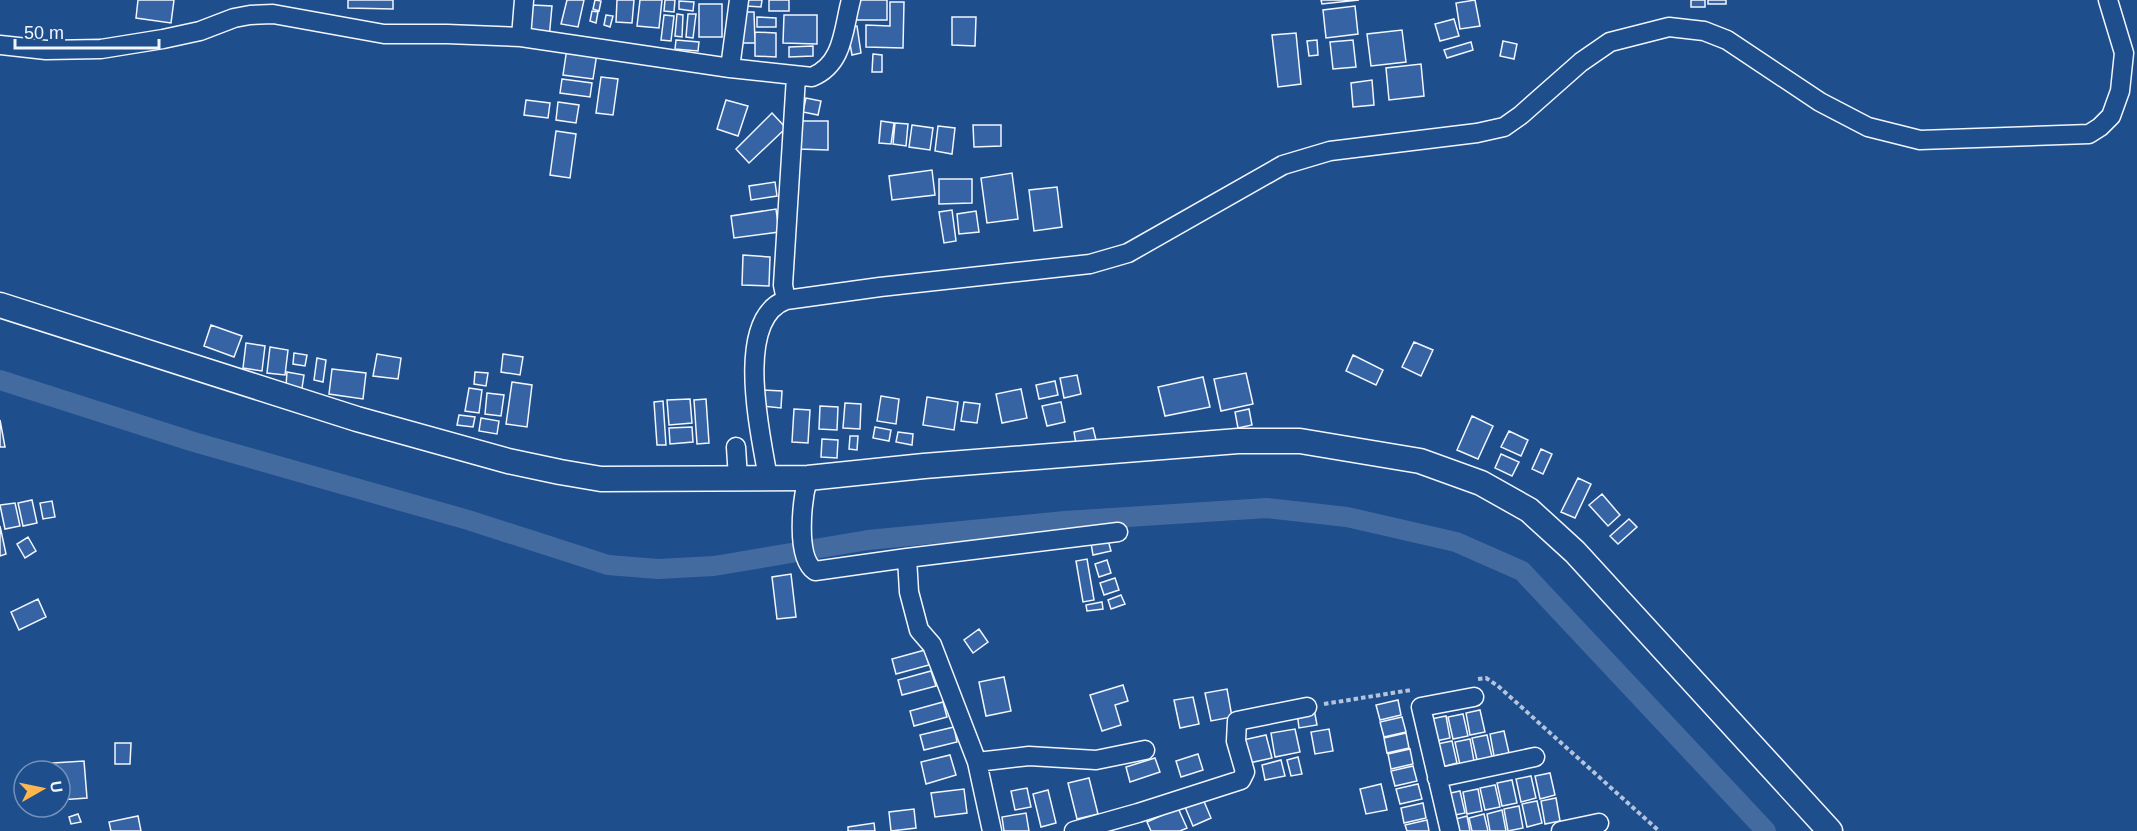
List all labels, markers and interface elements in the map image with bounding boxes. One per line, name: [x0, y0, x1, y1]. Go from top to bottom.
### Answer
scale bar: [15, 12, 159, 50]
text: 50 m: [24, 23, 64, 43]
north arrow: [12, 759, 72, 819]
text: U: [47, 780, 66, 794]

